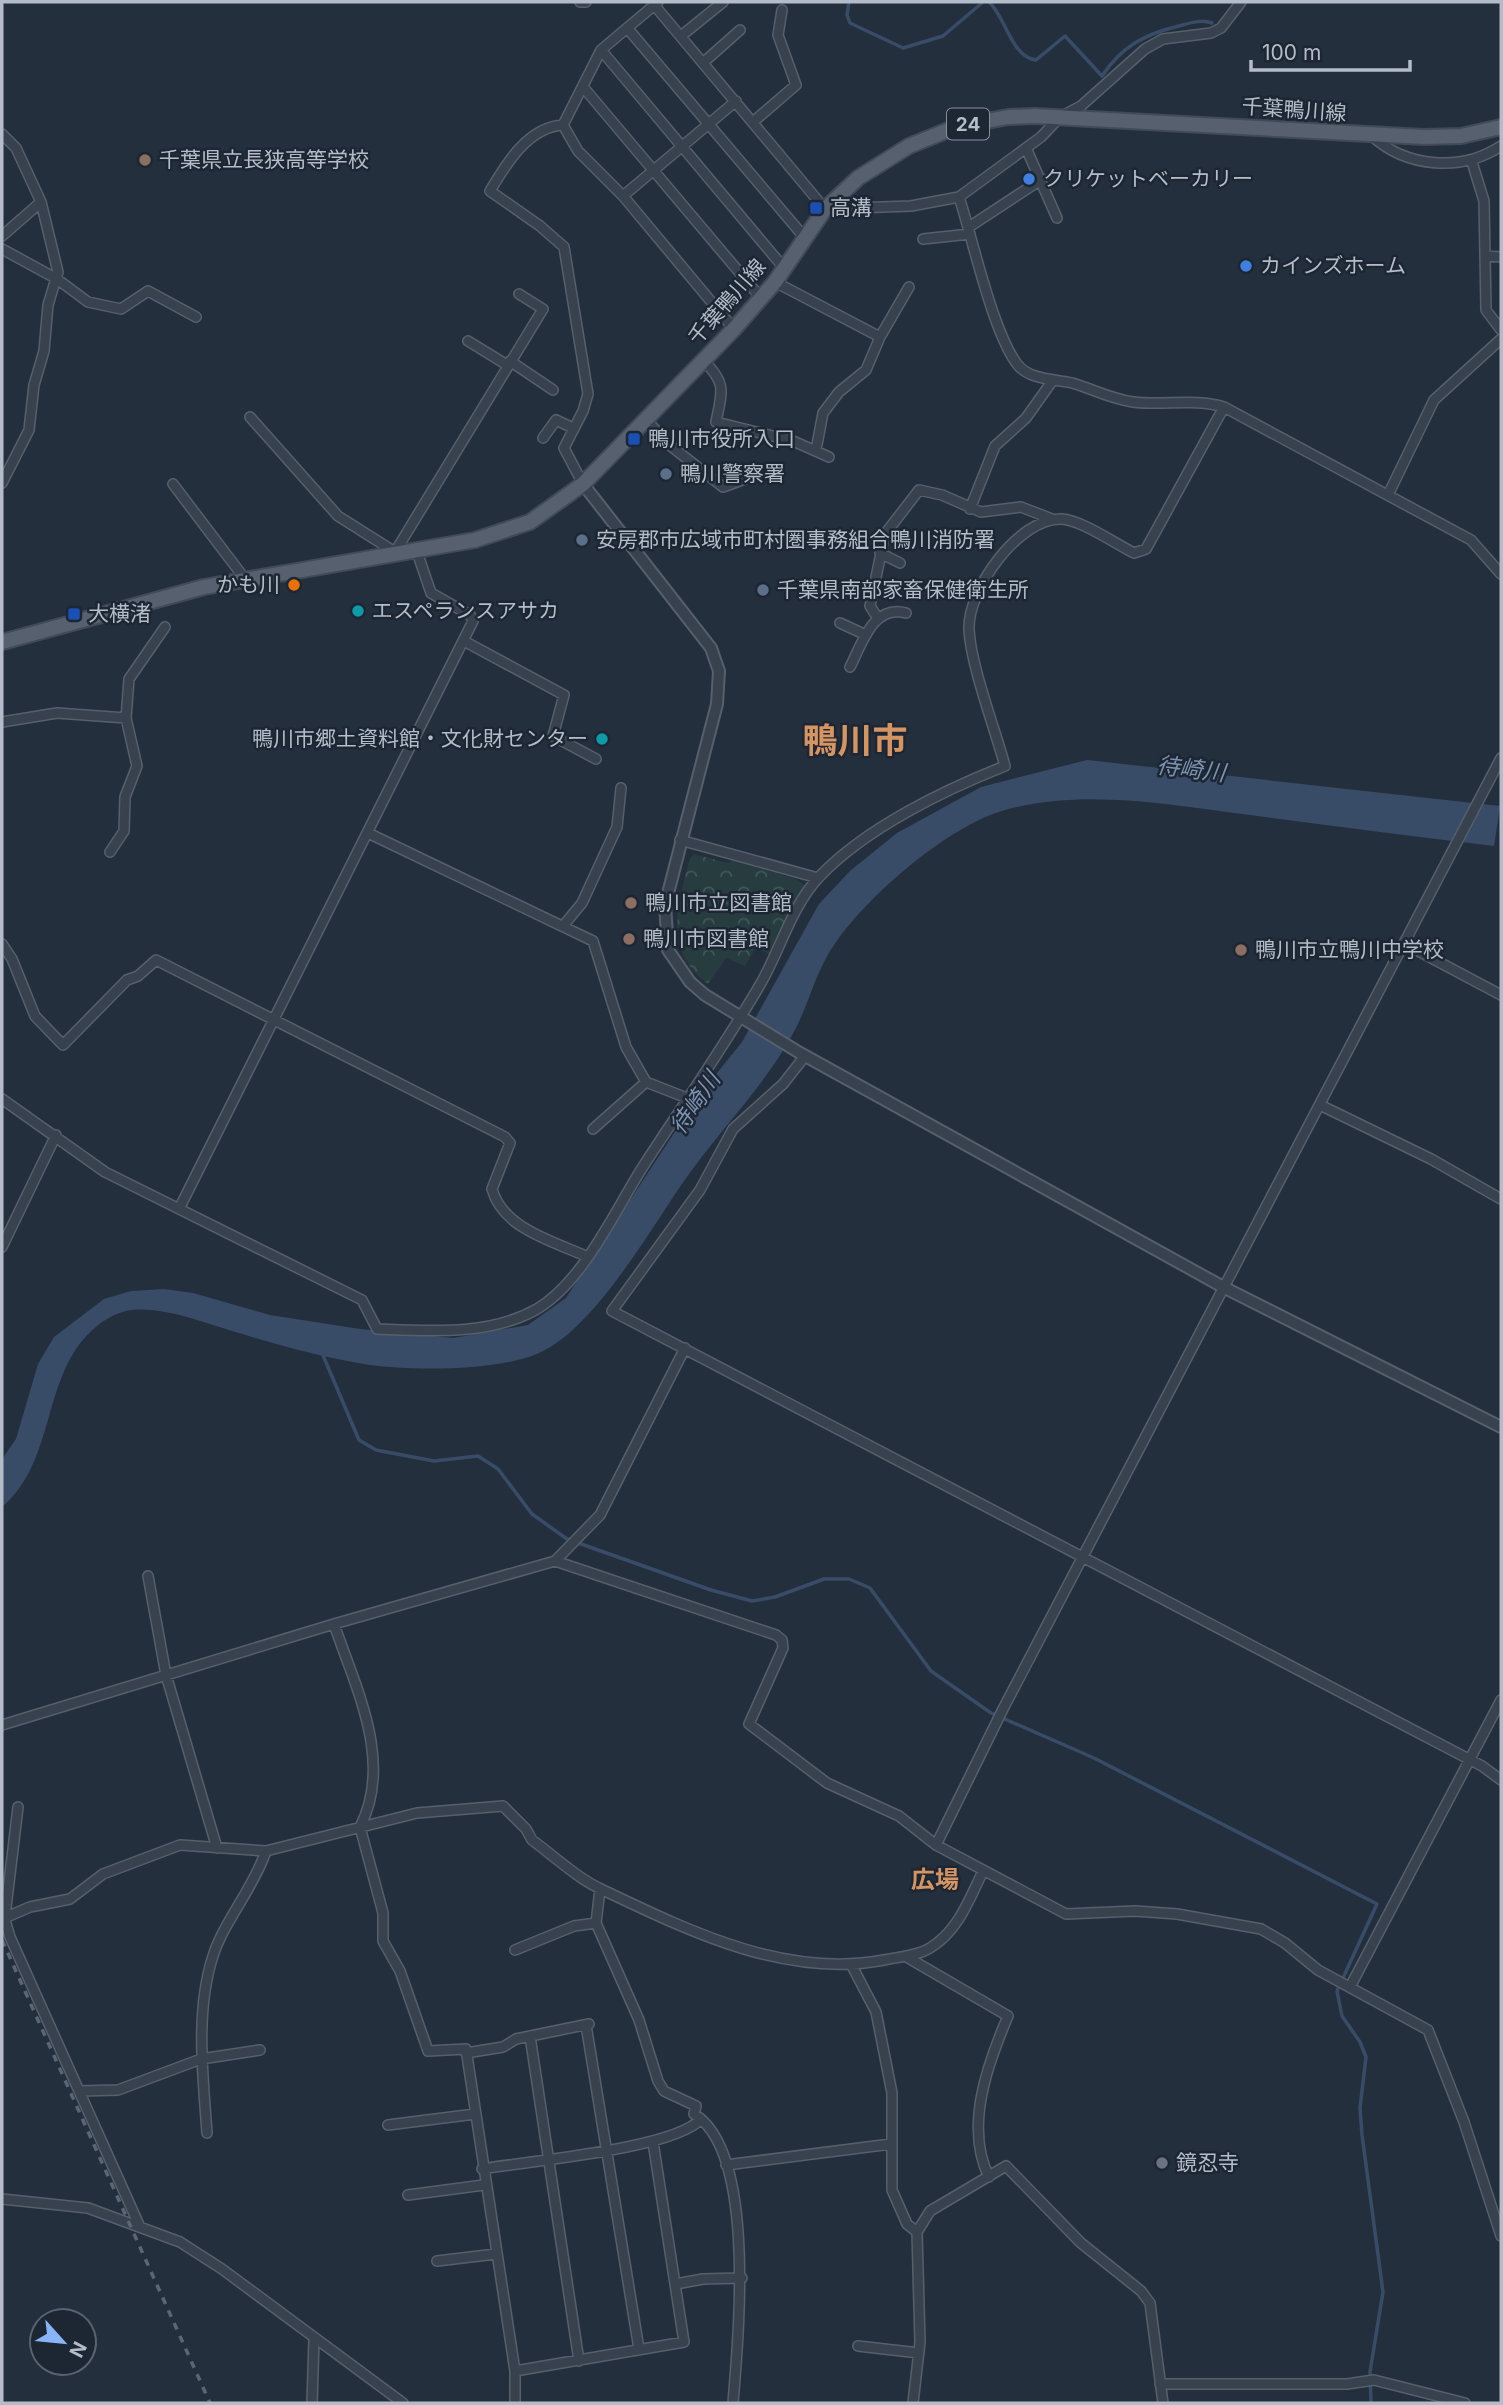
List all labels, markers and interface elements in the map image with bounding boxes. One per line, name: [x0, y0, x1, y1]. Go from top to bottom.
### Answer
scale bar: [1251, 28, 1410, 72]
text: 100 m: [1262, 40, 1321, 65]
street label: 千葉鴨川線: [1241, 93, 1347, 126]
road number: 24: [947, 108, 989, 140]
place label: 千葉県立長狭高等学校: [159, 147, 369, 172]
marker: 千葉県立長狭高等学校: [137, 152, 153, 168]
place label: クリケットベーカリー: [1043, 166, 1253, 191]
marker: クリケットベーカリー: [1021, 171, 1037, 187]
place label: 高溝: [830, 195, 872, 220]
marker: 高溝: [808, 200, 824, 216]
place label: カインズホーム: [1260, 253, 1406, 278]
street label: 千葉鴨川線: [683, 254, 770, 349]
marker: カインズホーム: [1238, 258, 1254, 274]
place label: 鴨川市役所入口: [648, 426, 795, 451]
marker: 鴨川市役所入口: [626, 431, 642, 447]
place label: 鴨川警察署: [680, 461, 785, 486]
marker: 鴨川警察署: [658, 466, 674, 482]
place label: 安房郡市広域市町村圏事務組合鴨川消防署: [596, 527, 995, 552]
marker: 安房郡市広域市町村圏事務組合鴨川消防署: [574, 532, 590, 548]
place label: かも川: [217, 572, 280, 597]
marker: かも川: [286, 577, 302, 593]
place label: 千葉県南部家畜保健衛生所: [777, 577, 1029, 602]
marker: 千葉県南部家畜保健衛生所: [755, 582, 771, 598]
place label: エスペランスアサカ: [372, 598, 559, 623]
place label: 大横渚: [88, 601, 151, 626]
marker: エスペランスアサカ: [350, 603, 366, 619]
marker: 大横渚: [66, 606, 82, 622]
district label: 鴨川市: [802, 719, 908, 761]
place label: 鴨川市郷土資料館・文化財センター: [252, 726, 588, 751]
marker: 鴨川市郷土資料館・文化財センター: [594, 731, 610, 747]
water label: 待崎川: [1155, 751, 1230, 787]
place label: 鴨川市立図書館: [645, 890, 792, 915]
marker: 鴨川市立図書館: [623, 895, 639, 911]
place label: 鴨川市図書館: [643, 926, 769, 951]
marker: 鴨川市図書館: [621, 931, 637, 947]
place label: 鴨川市立鴨川中学校: [1255, 937, 1444, 962]
marker: 鴨川市立鴨川中学校: [1233, 942, 1249, 958]
water label: 待崎川: [664, 1064, 728, 1139]
district label: 広場: [911, 1865, 959, 1894]
place label: 鏡忍寺: [1176, 2150, 1239, 2175]
marker: 鏡忍寺: [1154, 2155, 1170, 2171]
north arrow: [28, 2307, 98, 2377]
text: N: [64, 2338, 91, 2361]

